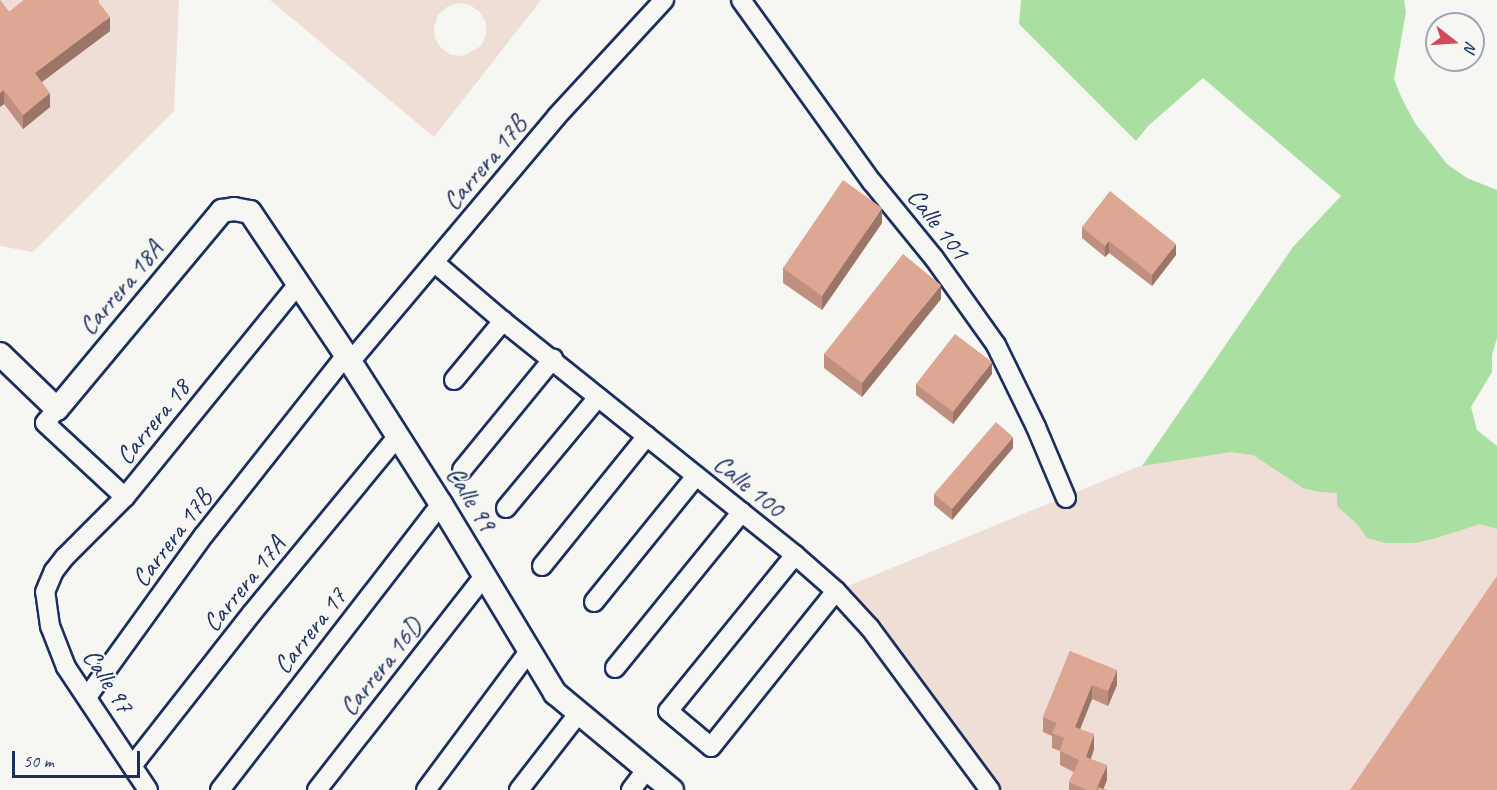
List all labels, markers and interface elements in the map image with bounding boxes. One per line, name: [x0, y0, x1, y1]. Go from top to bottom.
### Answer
north arrow: [1425, 12, 1485, 72]
text: N: [1459, 39, 1481, 54]
street label: Carrera 17B: [436, 109, 534, 217]
street label: Calle 101: [900, 182, 976, 266]
street label: Carrera 18A: [73, 234, 169, 342]
street label: Carrera 18: [109, 373, 197, 471]
street label: Calle 100: [707, 448, 791, 524]
street label: Calle 99: [439, 461, 503, 537]
street label: Carrera 17B: [125, 483, 219, 593]
street label: Carrera 17A: [196, 530, 292, 638]
street label: Carrera 17: [267, 582, 353, 680]
street label: Carrera 16D: [333, 612, 429, 722]
street label: Calle 97: [76, 643, 140, 719]
scale bar: [15, 739, 142, 777]
text: 50 m: [23, 750, 54, 772]

